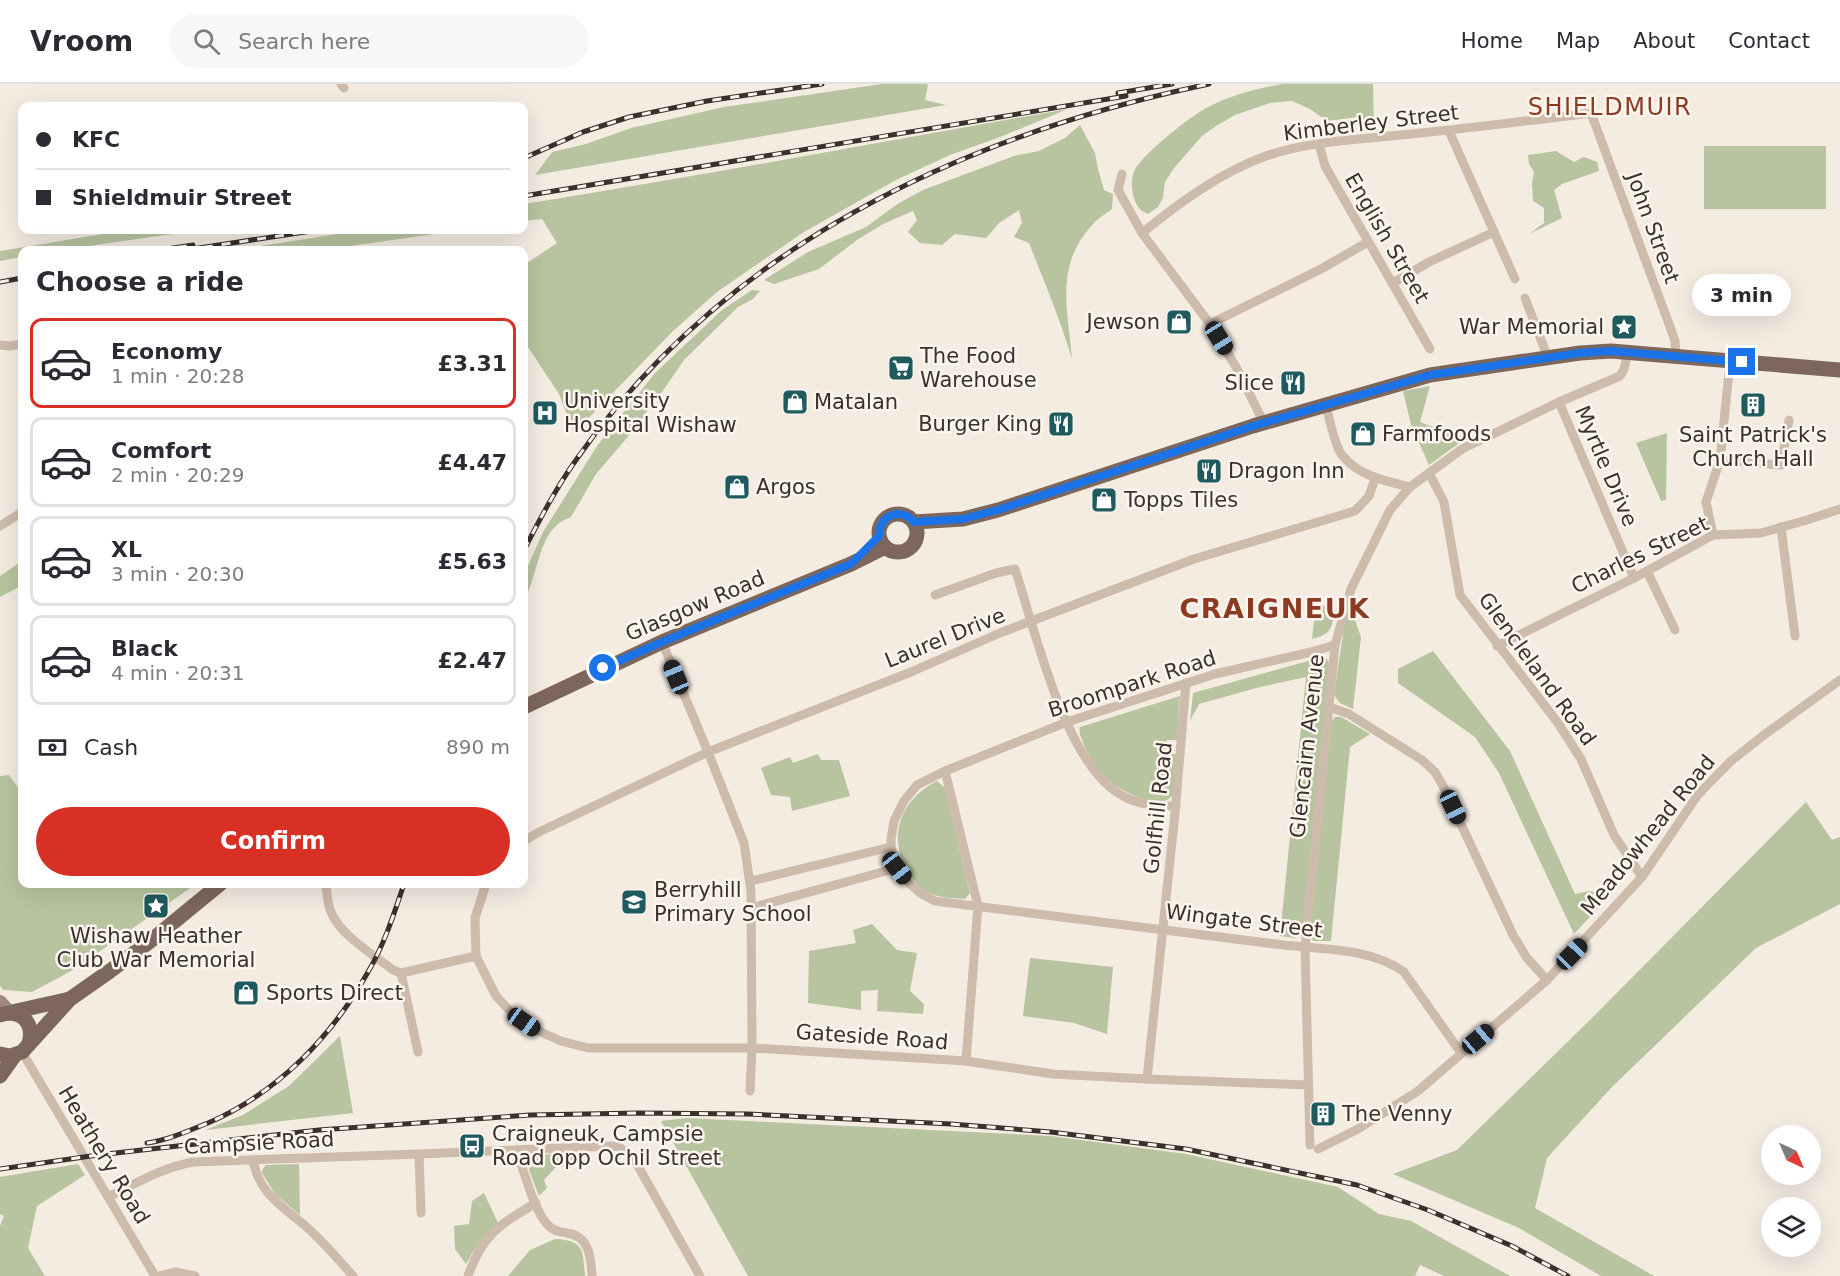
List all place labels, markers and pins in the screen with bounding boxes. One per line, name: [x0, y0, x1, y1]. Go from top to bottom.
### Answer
shop icon: Jewson: [1164, 307, 1194, 337]
place label: Jewson: [1085, 310, 1160, 334]
place icon: War Memorial: [1609, 312, 1639, 342]
place label: War Memorial: [1459, 315, 1604, 339]
place label: The Food Warehouse: [919, 344, 1037, 392]
supermarket icon: The Food Warehouse: [886, 353, 916, 383]
restaurant icon: Slice: [1278, 368, 1308, 398]
place label: Slice: [1225, 371, 1274, 395]
shop icon: Matalan: [780, 387, 810, 417]
place label: University Hospital Wishaw: [564, 389, 737, 437]
place label: Matalan: [814, 390, 898, 414]
building icon: Saint Patrick's Church Hall: [1738, 390, 1768, 420]
hospital icon: University Hospital Wishaw: [530, 398, 560, 428]
restaurant icon: Burger King: [1046, 409, 1076, 439]
place label: Burger King: [918, 412, 1042, 436]
shop icon: Farmfoods: [1348, 419, 1378, 449]
place label: Farmfoods: [1382, 422, 1491, 446]
place label: Saint Patrick's Church Hall: [1679, 423, 1827, 471]
restaurant icon: Dragon Inn: [1194, 456, 1224, 486]
place label: Dragon Inn: [1228, 459, 1345, 483]
shop icon: Argos: [722, 472, 752, 502]
place label: Argos: [756, 475, 816, 499]
shop icon: Topps Tiles: [1089, 485, 1119, 515]
place label: Topps Tiles: [1123, 488, 1238, 512]
place label: Berryhill Primary School: [654, 878, 812, 926]
school or university icon: Berryhill Primary School: [619, 887, 649, 917]
place icon: Wishaw Heather Club War Memorial: [141, 891, 171, 921]
place label: Wishaw Heather Club War Memorial: [57, 924, 255, 972]
shop icon: Sports Direct: [231, 978, 261, 1008]
place label: Sports Direct: [266, 981, 403, 1005]
building icon: The Venny: [1308, 1099, 1338, 1129]
place label: The Venny: [1341, 1102, 1452, 1126]
place label: Craigneuk, Campsie Road opp Ochil Street: [492, 1122, 721, 1170]
bus stop icon: Craigneuk, Campsie Road opp Ochil Street: [457, 1131, 487, 1161]

